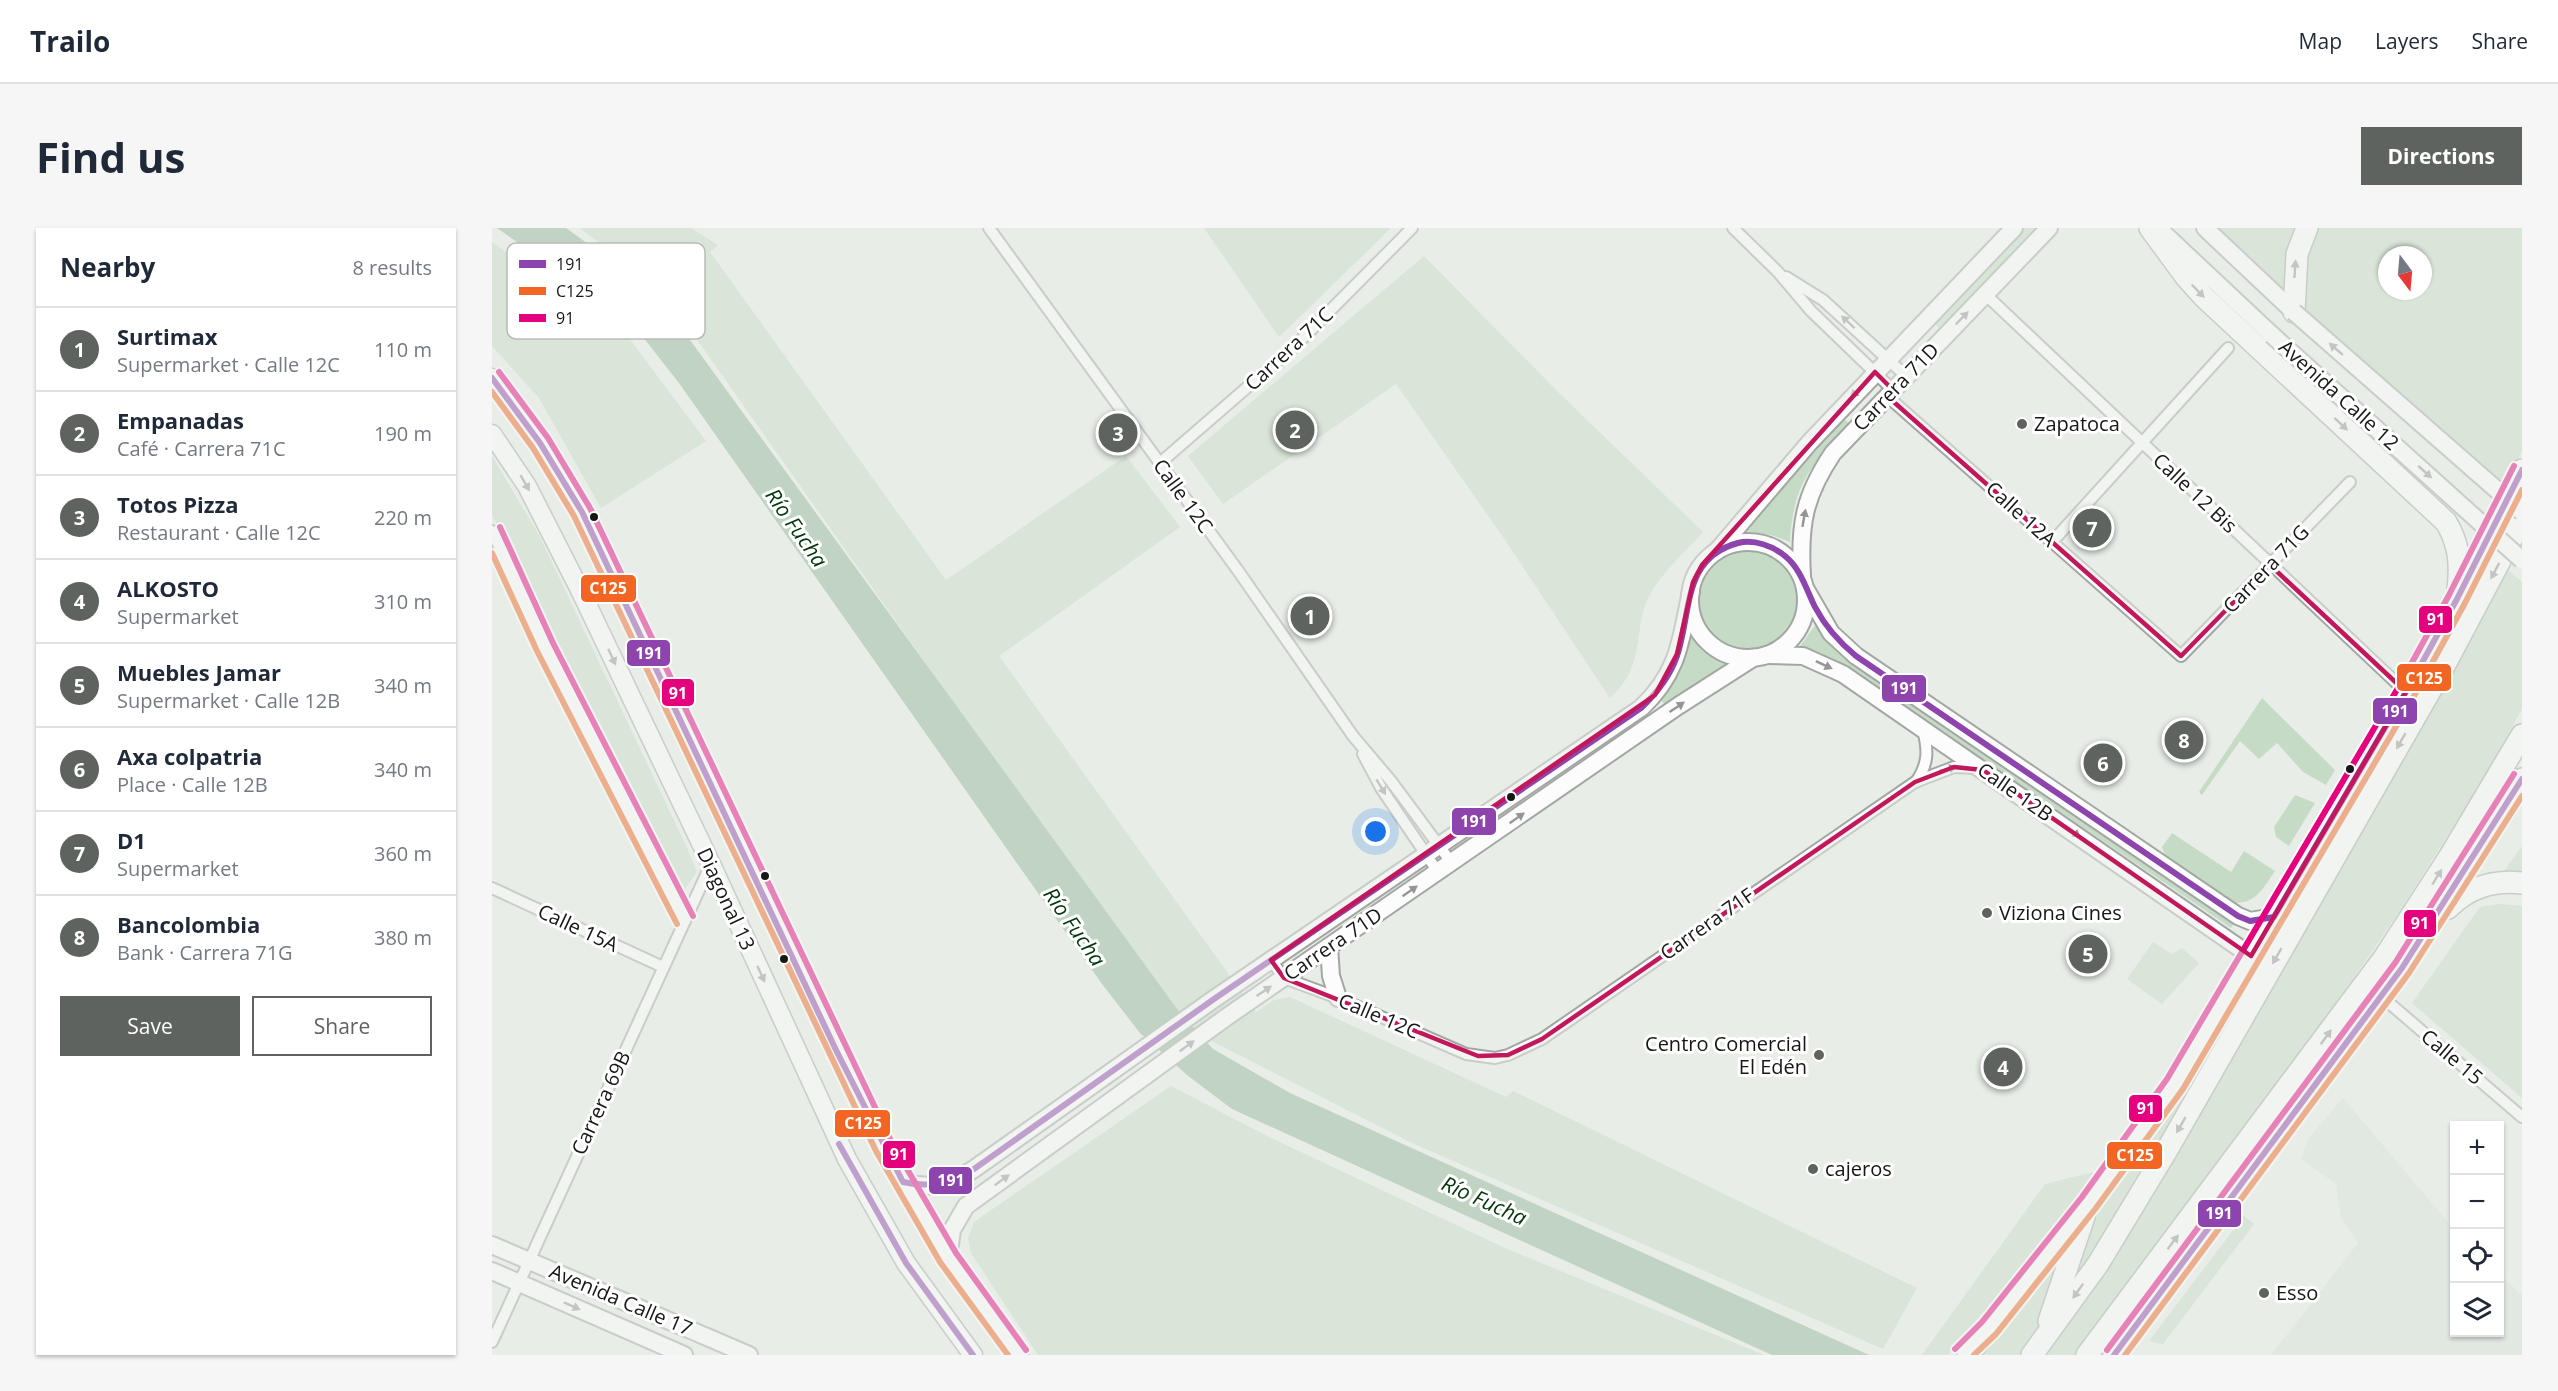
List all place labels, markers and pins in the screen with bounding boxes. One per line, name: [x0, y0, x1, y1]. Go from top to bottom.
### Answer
pin: 2: [1276, 408, 1314, 452]
pin: 3: [1098, 410, 1138, 456]
place label: Zapatoca: [2034, 410, 2120, 437]
marker: Zapatoca: [2015, 417, 2029, 431]
pin: 7: [2072, 506, 2112, 550]
unlabelled marker: [588, 511, 600, 523]
pin: 1: [1290, 594, 1330, 638]
pin: 8: [2164, 718, 2204, 762]
pin: 6: [2084, 740, 2122, 786]
unlabelled marker: [2344, 763, 2356, 775]
unlabelled marker: [1505, 791, 1517, 803]
unlabelled marker: [759, 870, 771, 882]
place label: Viziona Cines: [1999, 899, 2122, 926]
marker: Viziona Cines: [1980, 906, 1994, 920]
pin: 5: [2068, 932, 2108, 976]
unlabelled marker: [778, 953, 790, 965]
place label: Centro Comercial El Edén: [1645, 1030, 1807, 1080]
pin: 4: [1984, 1044, 2022, 1090]
marker: Centro Comercial El Edén: [1812, 1048, 1826, 1062]
place label: cajeros: [1825, 1155, 1892, 1182]
marker: cajeros: [1806, 1162, 1820, 1176]
place label: Esso: [2276, 1279, 2318, 1306]
marker: Esso: [2257, 1286, 2271, 1300]

